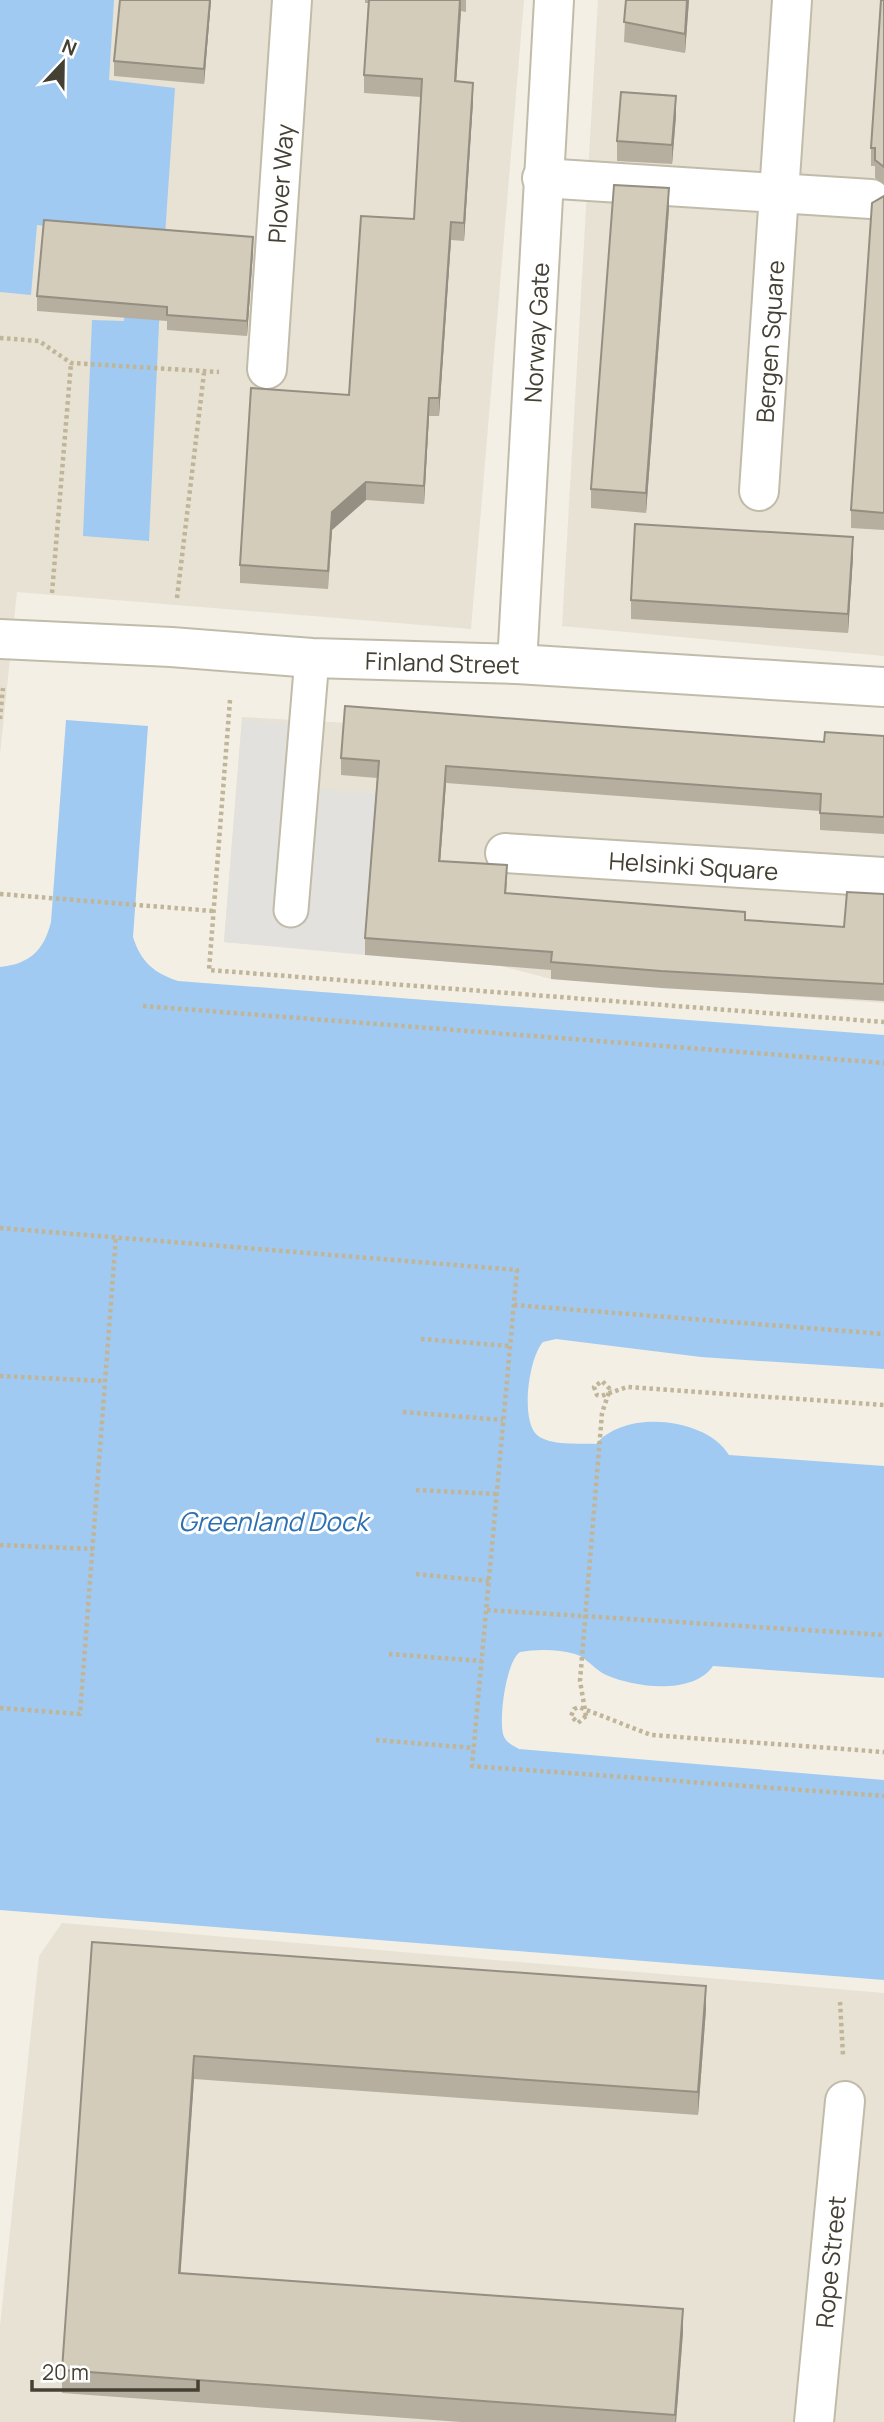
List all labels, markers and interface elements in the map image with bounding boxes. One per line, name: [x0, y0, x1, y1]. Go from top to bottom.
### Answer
north arrow: [28, 28, 98, 98]
text: N: [58, 33, 81, 62]
street label: Plover Way: [259, 122, 300, 244]
street label: Bergen Square: [747, 259, 791, 424]
street label: Norway Gate: [515, 261, 556, 404]
street label: Finland Street: [365, 643, 520, 681]
street label: Helsinki Square: [608, 843, 779, 887]
water label: Greenland Dock: [178, 1503, 372, 1539]
street label: Rope Street: [807, 2194, 852, 2329]
scale bar: [32, 2348, 198, 2392]
text: 20 m: [42, 2358, 89, 2386]

